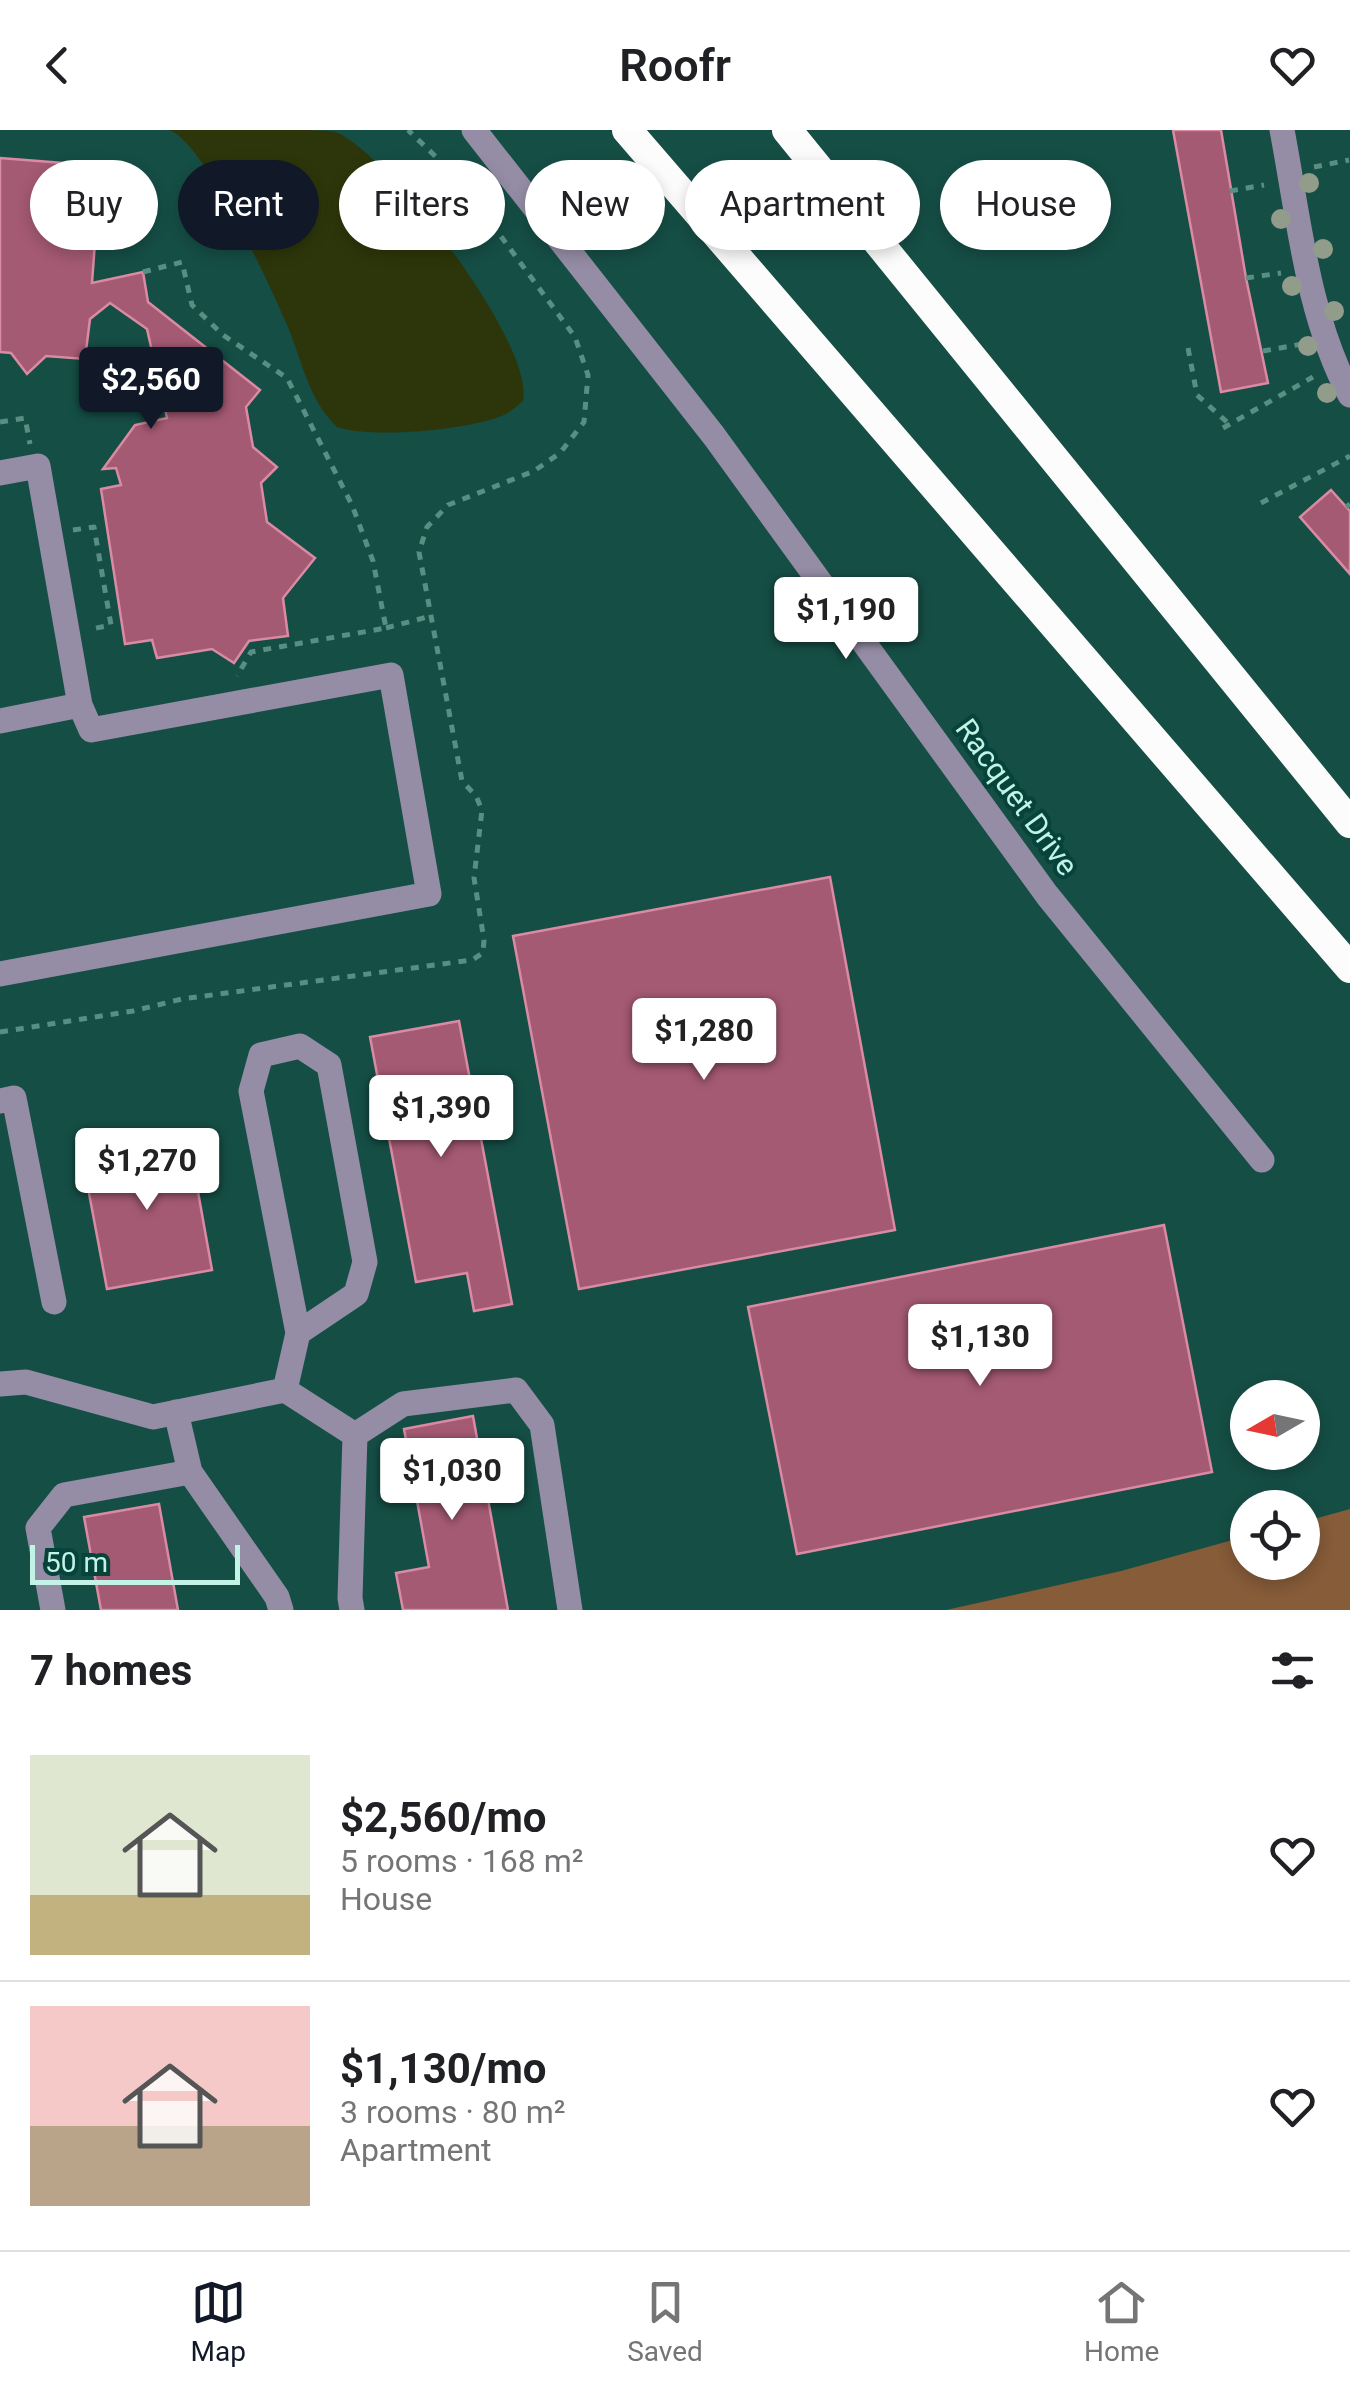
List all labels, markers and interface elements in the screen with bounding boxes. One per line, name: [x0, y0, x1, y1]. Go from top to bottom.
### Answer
icon: back: [30, 38, 85, 93]
icon: heart: [1265, 38, 1320, 93]
text: Roofr: [619, 39, 731, 92]
chip: Buy: [30, 160, 158, 250]
chip: Rent: [178, 160, 319, 250]
chip: Filters: [339, 160, 505, 250]
chip: New: [525, 160, 665, 250]
chip: Apartment: [685, 160, 920, 250]
chip: House: [940, 160, 1111, 250]
pin: $2,560: [70, 347, 232, 432]
text: $2,560: [101, 360, 201, 398]
pin: $1,190: [765, 577, 927, 662]
text: $1,190: [796, 590, 896, 628]
street label: Racquet Drive: [949, 712, 1085, 882]
pin: $1,280: [623, 998, 785, 1083]
text: $1,280: [654, 1011, 754, 1049]
pin: $1,390: [360, 1075, 522, 1160]
text: $1,390: [391, 1088, 491, 1126]
pin: $1,270: [66, 1128, 228, 1213]
text: $1,270: [97, 1141, 197, 1179]
pin: $1,130: [899, 1304, 1061, 1389]
text: $1,130: [930, 1317, 1030, 1355]
north arrow: [1230, 1380, 1320, 1470]
map controls: [1230, 1380, 1320, 1580]
pin: $1,030: [371, 1438, 533, 1523]
text: $1,030: [402, 1451, 502, 1489]
button: locate: [1230, 1490, 1320, 1580]
scale bar: [30, 1540, 240, 1584]
text: 50 m: [45, 1546, 108, 1579]
icon: filters: [1265, 1643, 1320, 1698]
text: 7 homes: [30, 1646, 192, 1695]
text: $2,560/mo: [340, 1793, 547, 1842]
icon: home: [110, 1795, 230, 1915]
icon: heart: [1265, 1828, 1320, 1883]
text: 5 rooms · 168 m²: [340, 1842, 583, 1880]
text: House: [340, 1880, 432, 1918]
text: $1,130/mo: [340, 2044, 547, 2093]
icon: home: [110, 2046, 230, 2166]
icon: heart: [1265, 2079, 1320, 2134]
text: 3 rooms · 80 m²: [340, 2093, 565, 2131]
text: Apartment: [340, 2131, 492, 2169]
tab: Map: [191, 2275, 246, 2368]
tab: Saved: [627, 2275, 703, 2368]
tab: Home: [1084, 2275, 1159, 2368]

